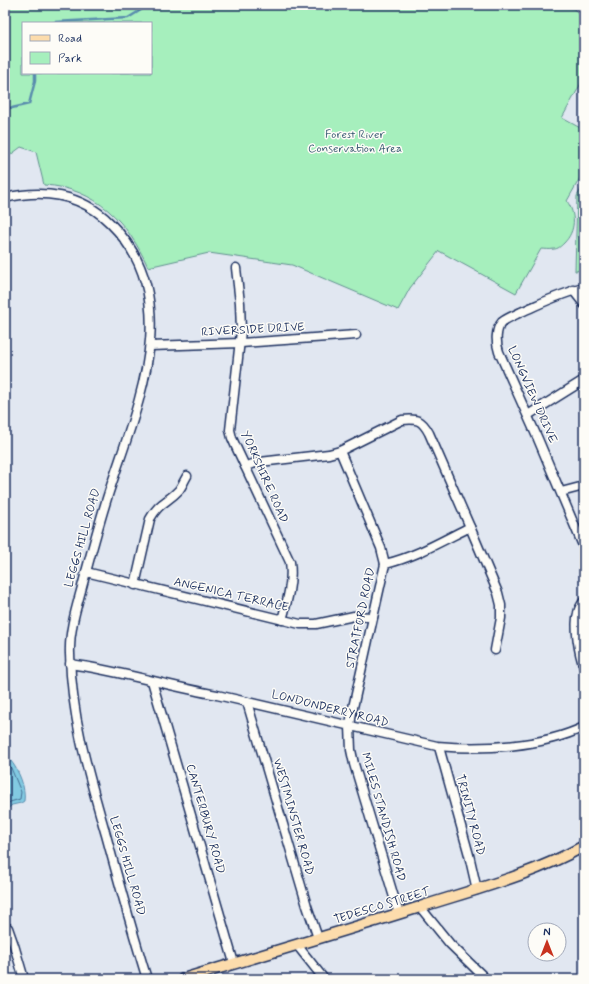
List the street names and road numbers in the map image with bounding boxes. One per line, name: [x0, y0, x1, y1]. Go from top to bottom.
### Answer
street label: RIVERSIDE DRIVE: [201, 319, 305, 341]
street label: LONGVIEW DRIVE: [503, 344, 561, 447]
street label: YORKSHIRE ROAD: [237, 428, 292, 526]
street label: LEGGS HILL ROAD: [61, 487, 105, 589]
street label: STRATFORD ROAD: [343, 566, 379, 670]
street label: ANGENICA TERRACE: [172, 574, 290, 616]
street label: LONDONDERRY ROAD: [270, 687, 390, 731]
street label: MILES STANDISH ROAD: [357, 751, 409, 883]
street label: WESTMINSTER ROAD: [269, 757, 317, 877]
street label: CANTERBURY ROAD: [182, 762, 228, 876]
street label: TRINITY ROAD: [451, 773, 489, 857]
street label: LEGGS HILL ROAD: [105, 815, 149, 917]
street label: TEDESCO STREET: [332, 884, 433, 928]

